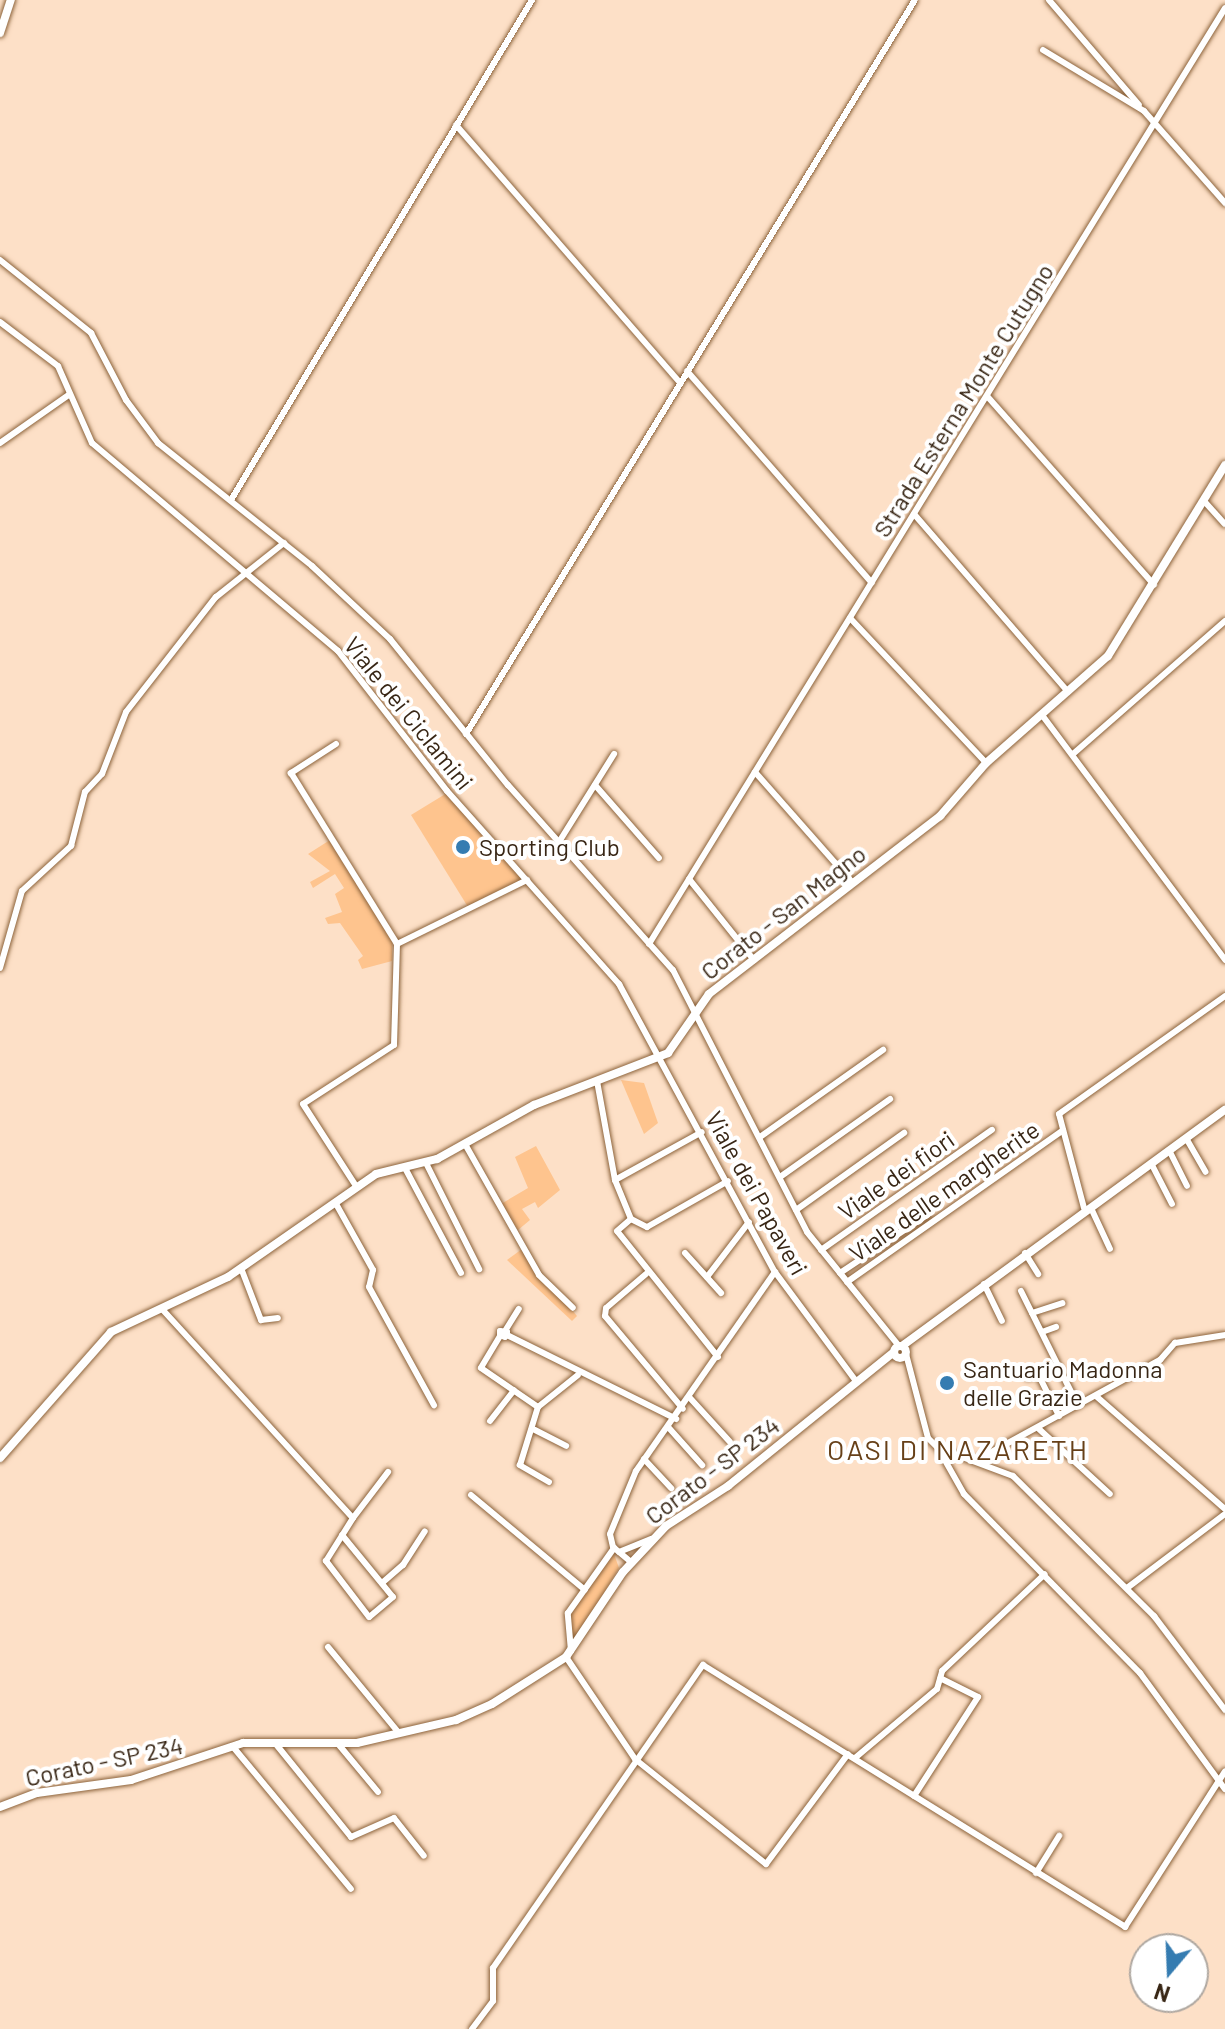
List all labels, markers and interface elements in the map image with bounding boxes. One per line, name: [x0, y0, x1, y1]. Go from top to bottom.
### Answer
street label: Strada Esterna Monte Cutugno: [867, 258, 1059, 542]
street label: Viale dei Ciclamini: [339, 631, 479, 795]
place label: Sporting Club: [479, 833, 620, 861]
marker: Sporting Club: [454, 838, 472, 856]
street label: Corato - San Magno: [695, 839, 871, 985]
street label: Viale dei Papaveri: [700, 1106, 814, 1280]
street label: Viale delle margherite: [844, 1115, 1044, 1267]
street label: Viale dei fiori: [832, 1124, 960, 1226]
place label: Santuario Madonna delle Grazie: [963, 1355, 1163, 1411]
marker: Santuario Madonna delle Grazie: [938, 1374, 956, 1392]
street label: Corato - SP 234: [639, 1410, 785, 1530]
district label: OASI DI NAZARETH: [827, 1432, 1089, 1466]
street label: Corato - SP 234: [23, 1730, 185, 1792]
north arrow: [1129, 1933, 1209, 2013]
text: N: [1151, 1979, 1173, 2008]

